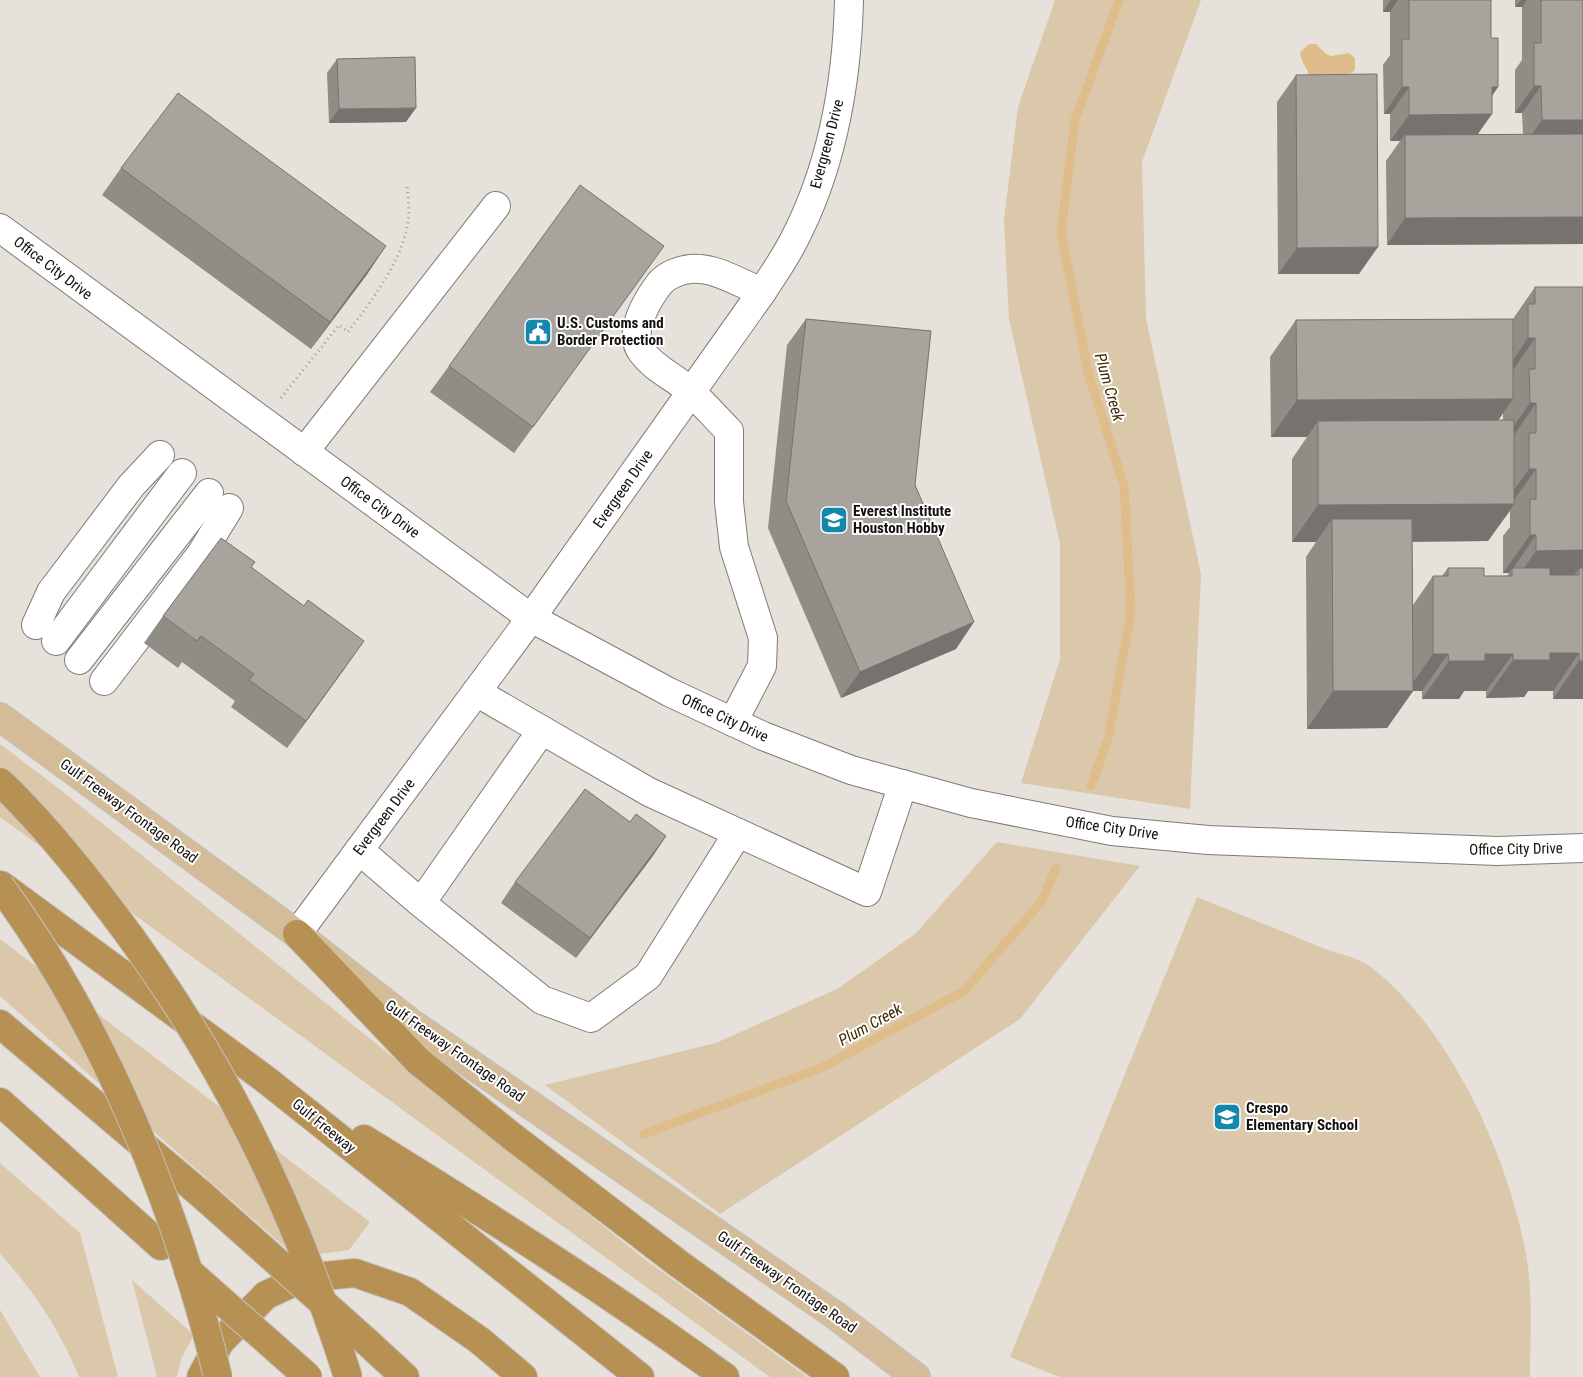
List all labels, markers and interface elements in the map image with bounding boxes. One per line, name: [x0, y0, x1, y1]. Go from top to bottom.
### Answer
street label: Evergreen Drive: [806, 97, 848, 191]
street label: Office City Drive: [10, 233, 96, 303]
place label: U.S. Customs and Border Protection: [557, 314, 664, 349]
public building icon: U.S. Customs and Border Protection: [523, 317, 553, 347]
water label: Plum Creek: [1091, 351, 1129, 424]
street label: Evergreen Drive: [589, 446, 657, 532]
street label: Office City Drive: [337, 472, 423, 542]
place label: Everest Institute Houston Hobby: [853, 502, 951, 537]
school or university icon: Everest Institute Houston Hobby: [819, 505, 849, 535]
street label: Office City Drive: [679, 690, 771, 746]
street label: Gulf Freeway Frontage Road: [57, 755, 201, 867]
street label: Evergreen Drive: [349, 775, 419, 859]
street label: Office City Drive: [1064, 813, 1160, 843]
street label: Office City Drive: [1469, 839, 1563, 859]
street label: Gulf Freeway Frontage Road: [382, 996, 528, 1106]
water label: Plum Creek: [835, 999, 906, 1050]
street label: Gulf Freeway: [289, 1095, 359, 1157]
place label: Crespo Elementary School: [1246, 1099, 1358, 1134]
school or university icon: Crespo Elementary School: [1212, 1102, 1242, 1132]
street label: Gulf Freeway Frontage Road: [714, 1227, 860, 1337]

